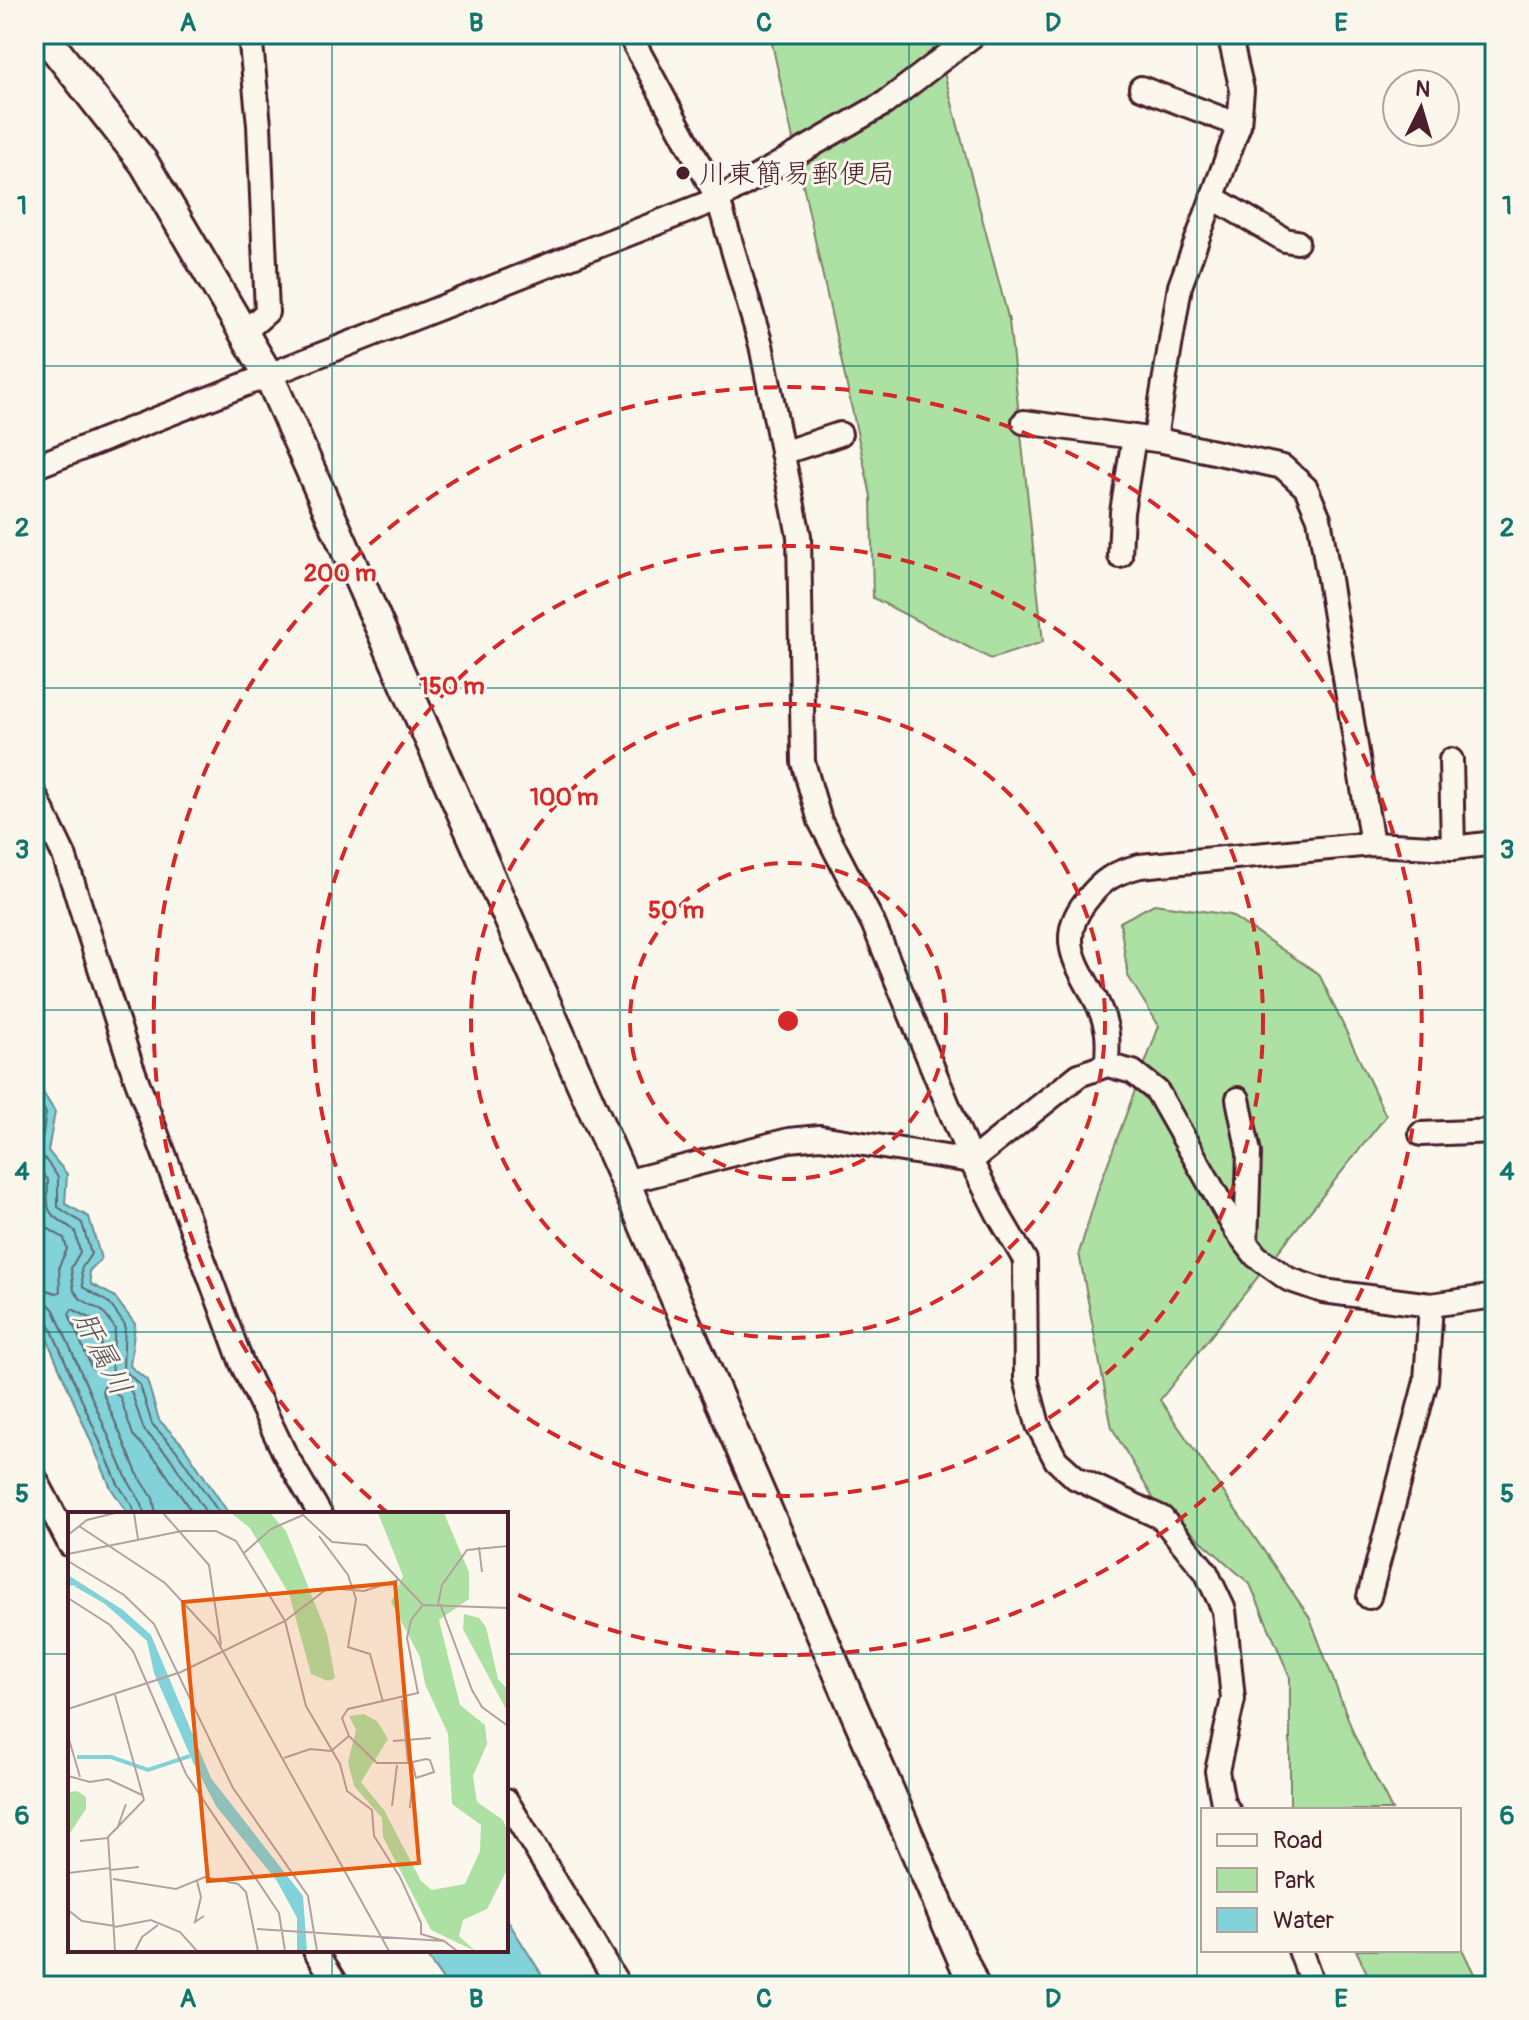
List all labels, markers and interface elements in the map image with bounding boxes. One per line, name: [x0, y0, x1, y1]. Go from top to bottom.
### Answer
text: A: [180, 7, 197, 39]
text: B: [469, 7, 483, 39]
text: C: [756, 7, 772, 39]
text: D: [1045, 7, 1061, 39]
text: E: [1334, 7, 1348, 39]
north arrow: [1381, 68, 1461, 148]
text: N: [1414, 74, 1431, 104]
place label: 川東簡易郵便局: [699, 157, 895, 192]
marker: 川東簡易郵便局: [674, 164, 692, 182]
text: 1: [17, 190, 27, 222]
text: 1: [1502, 190, 1512, 222]
text: 2: [15, 512, 29, 544]
text: 2: [1500, 512, 1514, 544]
text: 200 m: [304, 559, 376, 588]
text: 150 m: [419, 672, 485, 701]
text: 100 m: [530, 783, 598, 812]
text: 3: [15, 834, 29, 866]
text: 3: [1500, 834, 1514, 866]
text: 50 m: [648, 896, 704, 925]
centre of rings: [774, 1007, 802, 1035]
text: 4: [14, 1156, 30, 1188]
text: 4: [1499, 1156, 1515, 1188]
water label: 肝属川: [66, 1305, 139, 1402]
text: 5: [15, 1478, 29, 1510]
text: 5: [1500, 1478, 1514, 1510]
inset map: [68, 1512, 508, 1952]
text: 6: [14, 1800, 30, 1832]
text: 6: [1499, 1800, 1515, 1832]
legend: [1201, 1808, 1461, 1952]
text: Road: [1273, 1826, 1323, 1855]
text: Park: [1273, 1866, 1315, 1895]
text: Water: [1273, 1906, 1334, 1935]
text: A: [180, 1983, 197, 2015]
text: B: [469, 1983, 483, 2015]
text: C: [756, 1983, 772, 2015]
text: D: [1045, 1983, 1061, 2015]
text: E: [1334, 1983, 1348, 2015]

